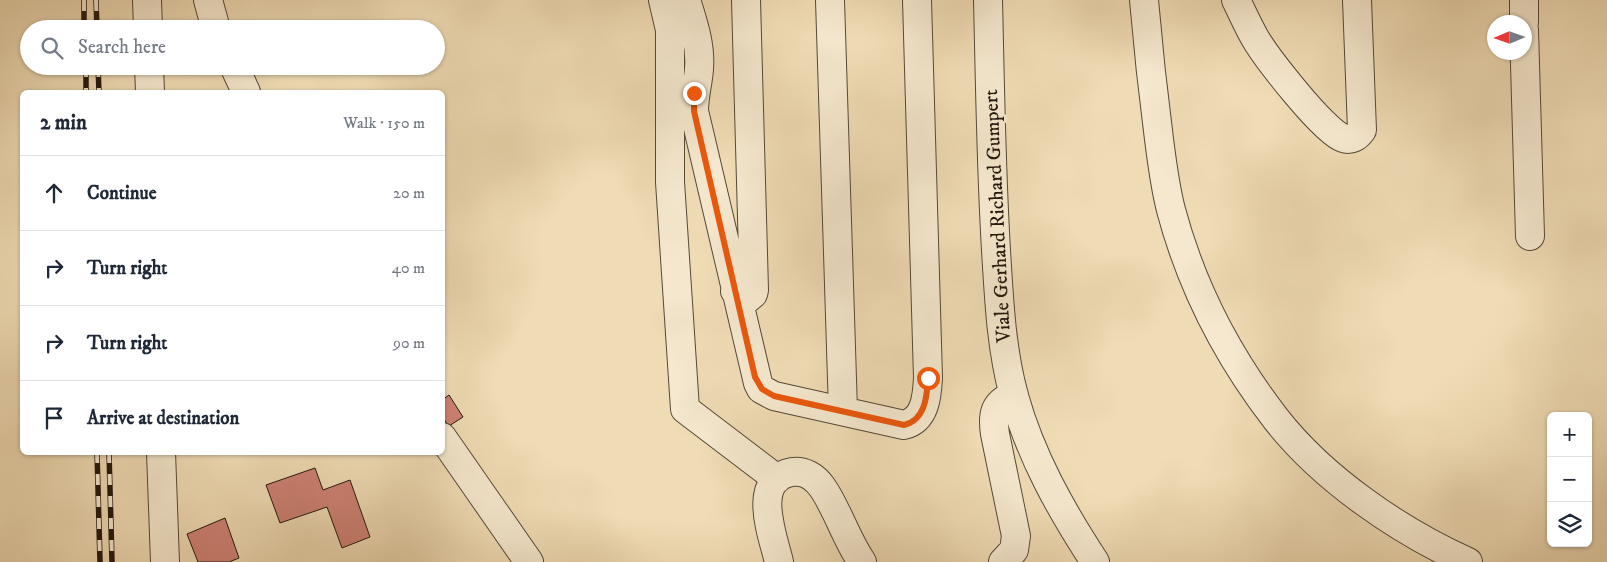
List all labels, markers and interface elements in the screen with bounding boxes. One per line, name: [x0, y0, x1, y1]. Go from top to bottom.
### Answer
north arrow: [1487, 15, 1532, 60]
search box: [20, 20, 445, 75]
icon: search: [38, 34, 66, 62]
text: Search here: [78, 36, 166, 59]
route end: [683, 82, 706, 105]
street label: Viale Gerhard Richard Gumpert: [979, 89, 1017, 344]
text: 2 min: [40, 110, 87, 136]
text: Walk · 150 m: [343, 113, 425, 133]
icon: ahead: [40, 179, 68, 207]
text: Continue: [87, 182, 157, 205]
text: 20 m: [393, 183, 425, 203]
icon: right: [40, 254, 68, 282]
text: Turn right: [87, 257, 167, 280]
text: 40 m: [392, 258, 425, 278]
icon: right: [40, 329, 68, 357]
text: Turn right: [87, 332, 167, 355]
text: 90 m: [393, 333, 425, 353]
route start: [917, 367, 940, 390]
icon: arrive: [40, 404, 68, 432]
text: Arrive at destination: [87, 407, 239, 430]
map controls: [1547, 412, 1592, 547]
button: +: [1547, 412, 1592, 457]
button: −: [1547, 457, 1592, 502]
button: layers: [1547, 502, 1592, 547]

